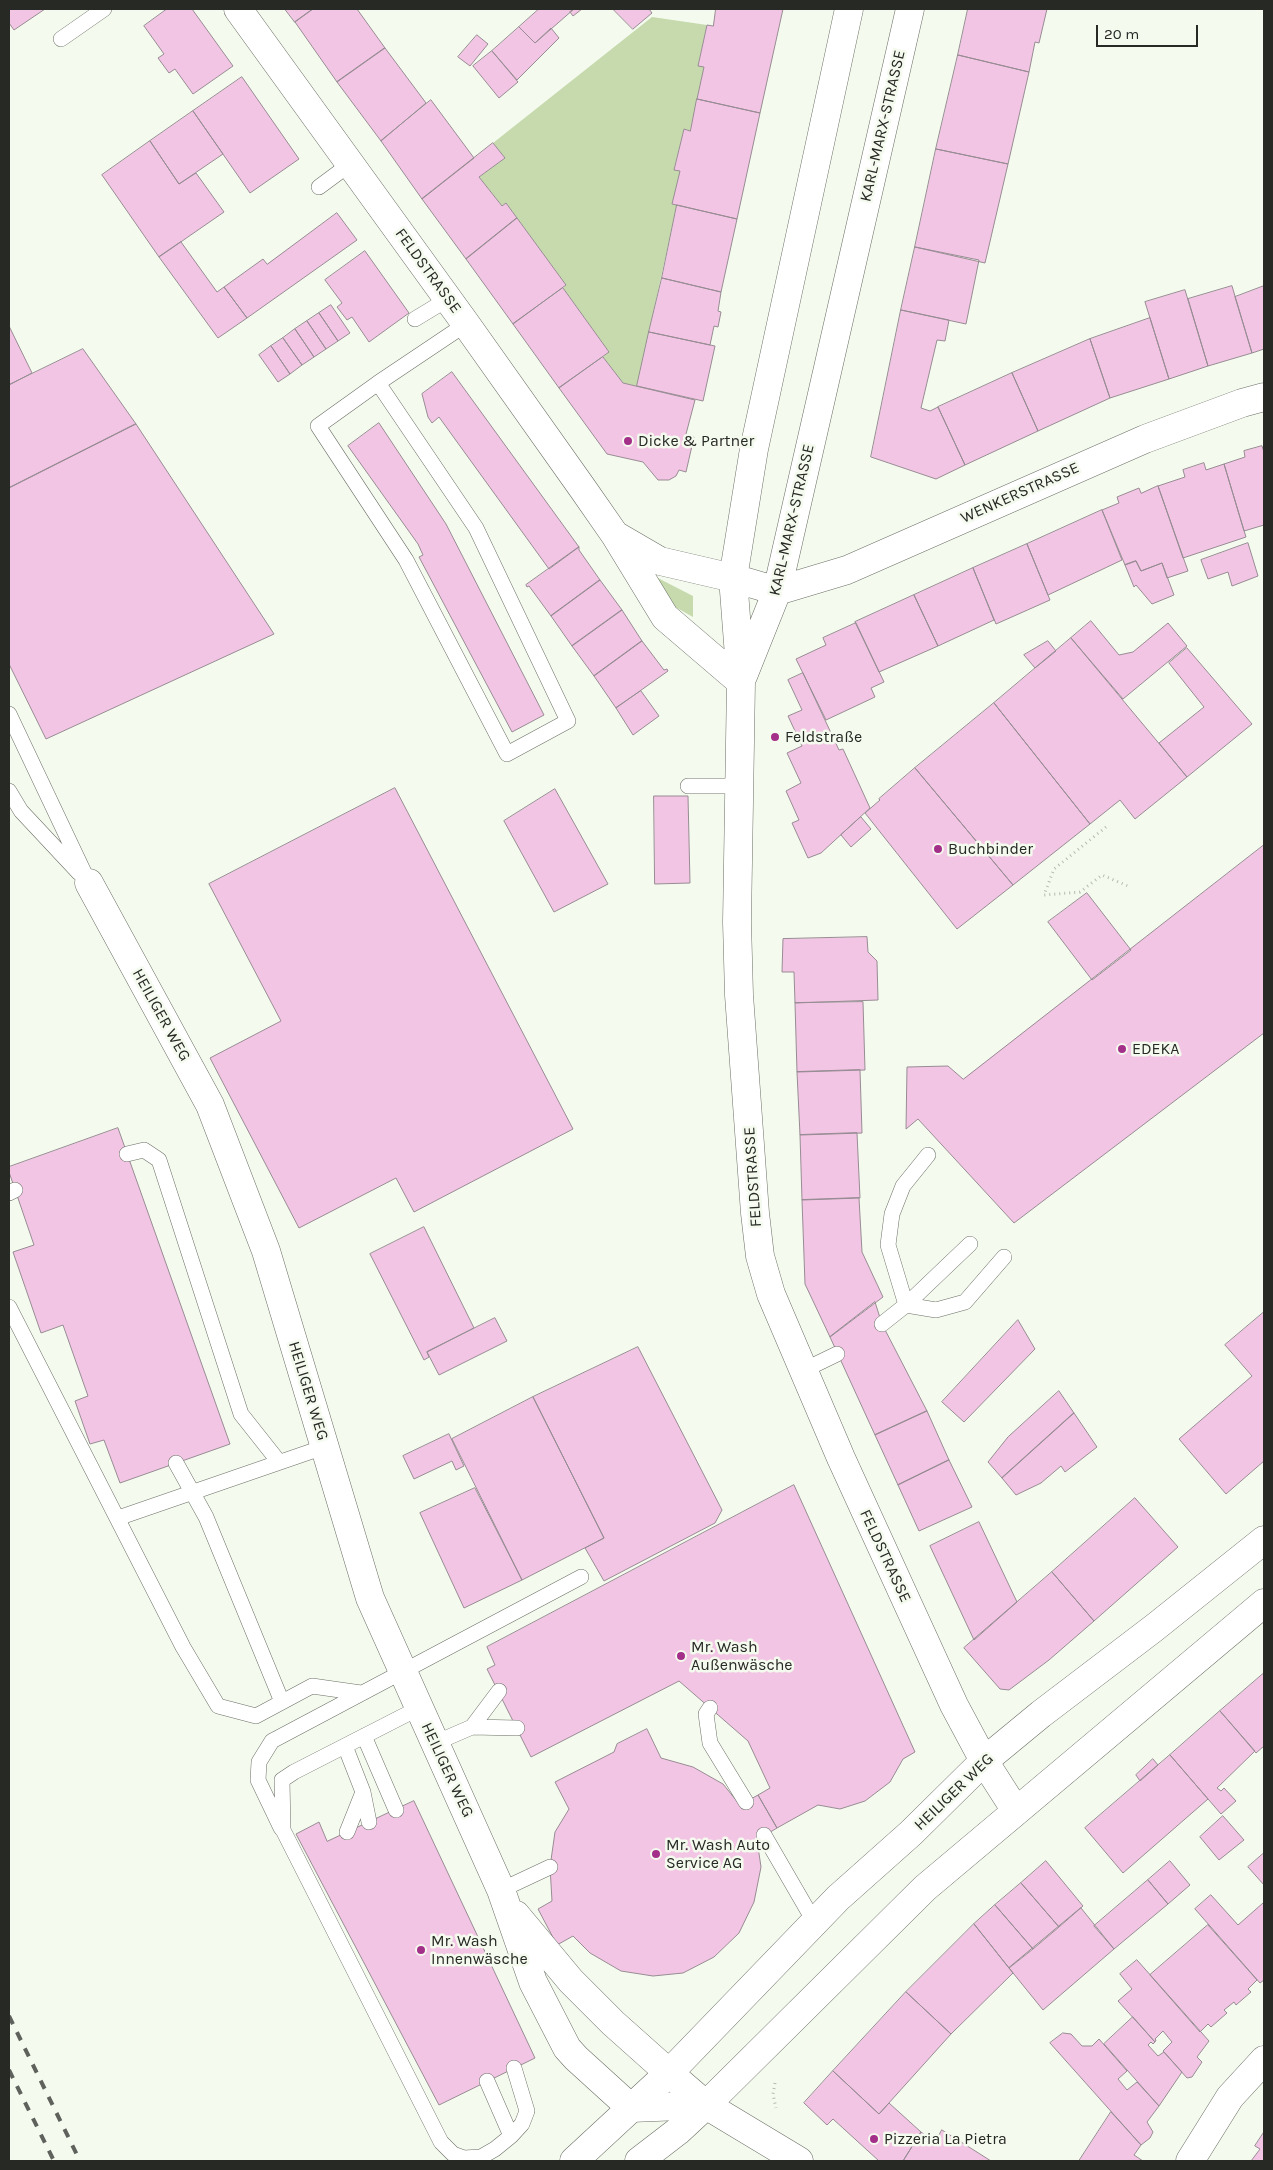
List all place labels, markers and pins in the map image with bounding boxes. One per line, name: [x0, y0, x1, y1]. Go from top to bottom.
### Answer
place label: Dicke & Partner: [638, 431, 754, 451]
marker: Dicke & Partner: [622, 435, 634, 447]
place label: Feldstraße: [785, 727, 862, 747]
marker: Feldstraße: [769, 731, 781, 743]
place label: Buchbinder: [948, 839, 1033, 859]
marker: Buchbinder: [932, 843, 944, 855]
place label: EDEKA: [1132, 1039, 1179, 1059]
marker: EDEKA: [1116, 1043, 1128, 1055]
place label: Mr. Wash Außenwäsche: [691, 1637, 793, 1675]
marker: Mr. Wash Außenwäsche: [675, 1650, 687, 1662]
place label: Mr. Wash Auto Service AG: [666, 1835, 770, 1873]
marker: Mr. Wash Auto Service AG: [650, 1848, 662, 1860]
place label: Mr. Wash Innenwäsche: [431, 1931, 528, 1969]
marker: Mr. Wash Innenwäsche: [415, 1944, 427, 1956]
place label: Pizzeria La Pietra: [884, 2129, 1007, 2149]
marker: Pizzeria La Pietra: [868, 2133, 880, 2145]

